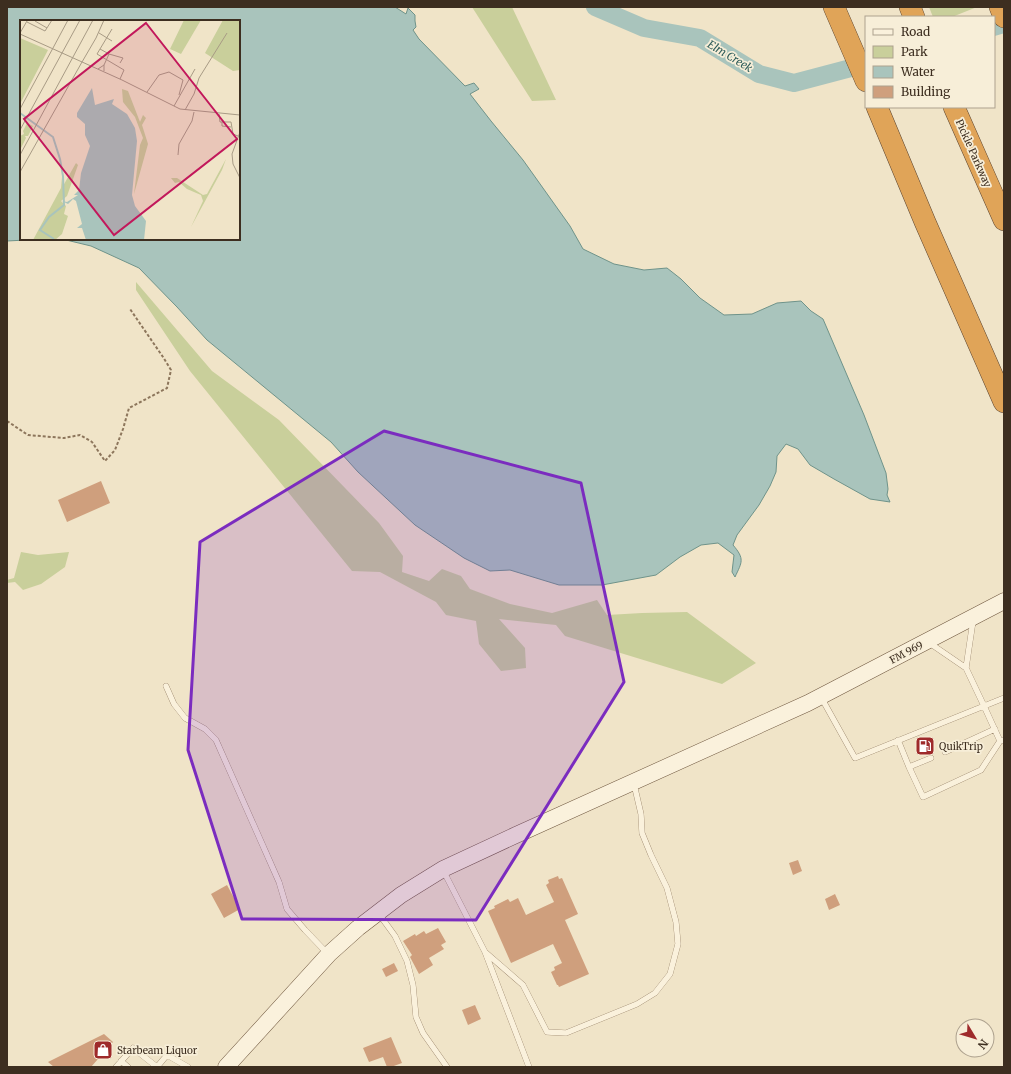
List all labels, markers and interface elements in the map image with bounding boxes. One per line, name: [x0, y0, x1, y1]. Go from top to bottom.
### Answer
legend: [865, 16, 995, 108]
inset map: [20, 20, 240, 240]
text: Road: [901, 24, 930, 39]
water label: Elm Creek: [705, 37, 755, 75]
text: Park: [901, 44, 928, 59]
text: Water: [900, 64, 936, 79]
text: Building: [901, 84, 951, 99]
street label: Pickle Parkway: [953, 117, 994, 189]
street label: FM 969: [887, 638, 925, 667]
fuel station icon: QuikTrip: [914, 735, 936, 757]
place label: QuikTrip: [939, 740, 983, 753]
north arrow: [955, 1018, 995, 1058]
text: N: [975, 1036, 991, 1052]
shop icon: Starbeam Liquor: [92, 1039, 114, 1061]
place label: Starbeam Liquor: [117, 1044, 198, 1057]

